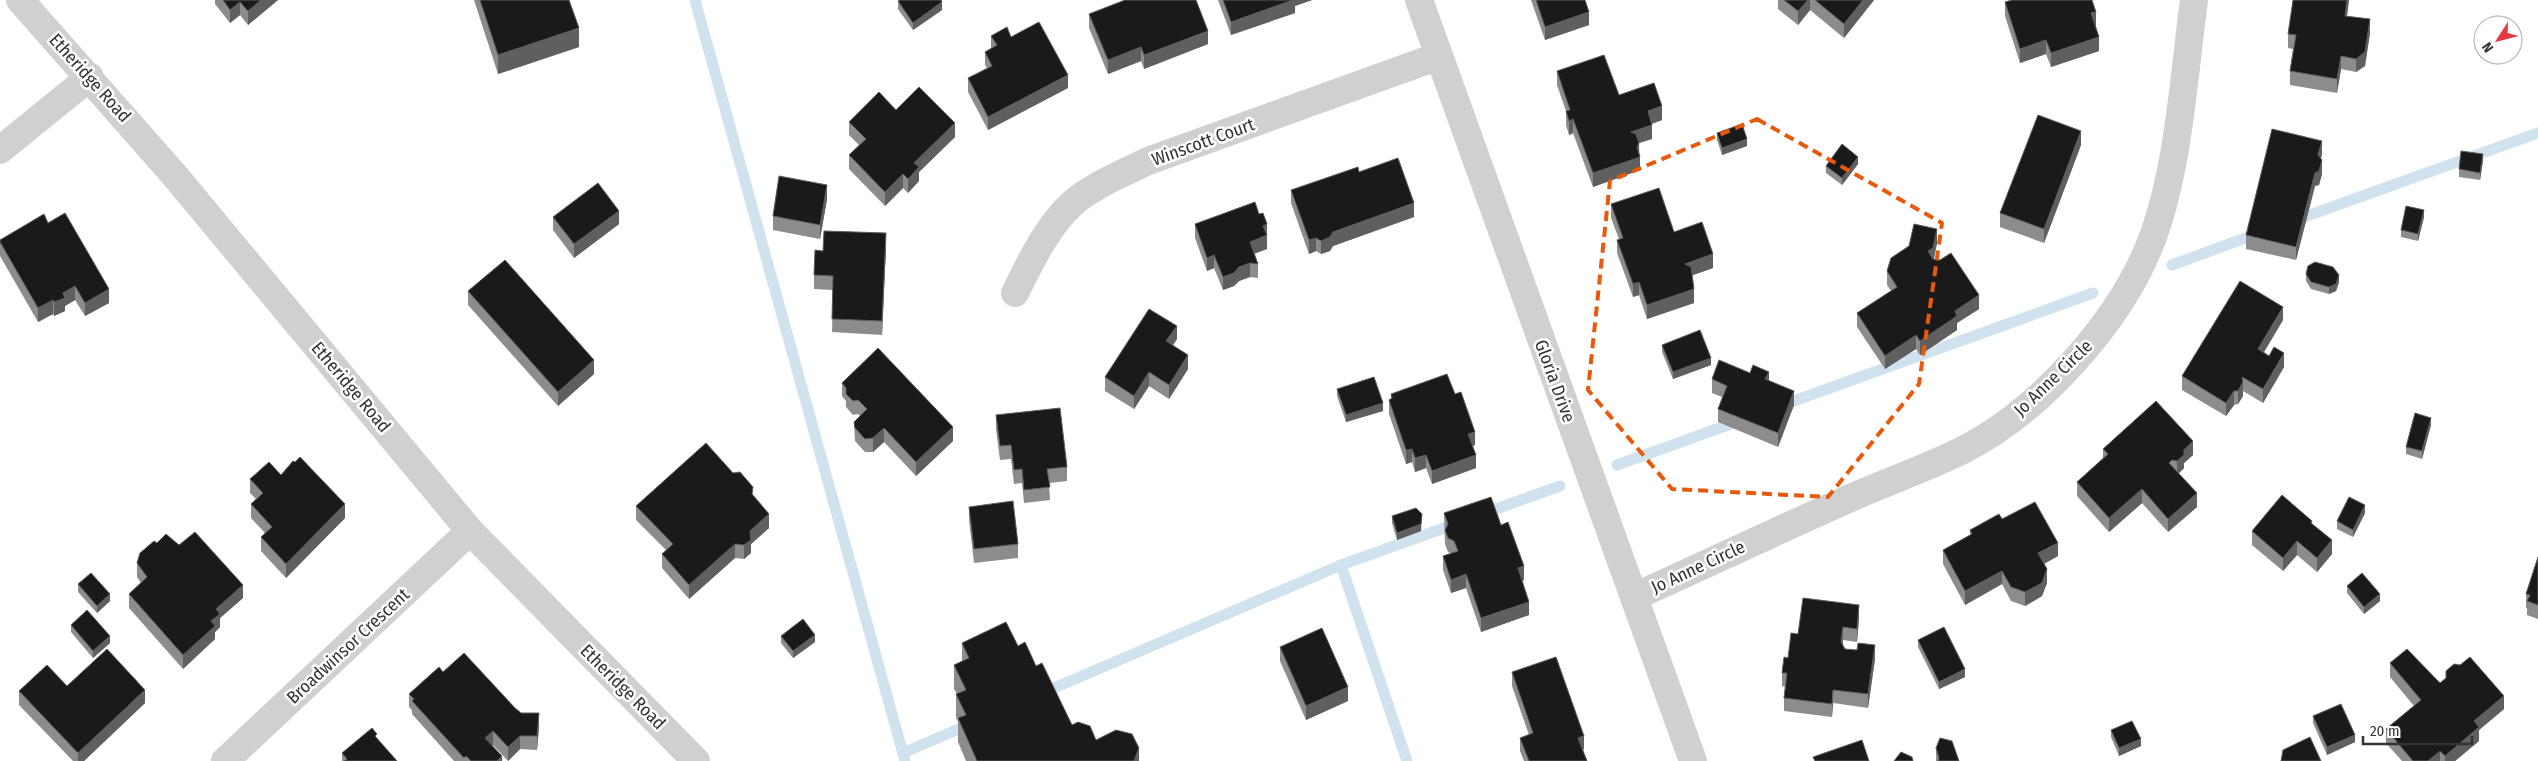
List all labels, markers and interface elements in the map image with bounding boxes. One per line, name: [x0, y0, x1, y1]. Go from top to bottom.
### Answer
north arrow: [2473, 15, 2523, 65]
street label: Etheridge Road: [45, 29, 135, 127]
text: N: [2479, 39, 2497, 56]
street label: Winscott Court: [1149, 113, 1258, 171]
street label: Jo Anne Circle: [2009, 335, 2097, 421]
street label: Etheridge Road: [307, 337, 395, 437]
street label: Gloria Drive: [1530, 337, 1580, 425]
street label: Jo Anne Circle: [1648, 536, 1748, 598]
street label: Broadwinsor Crescent: [282, 583, 414, 709]
street label: Etheridge Road: [576, 640, 670, 734]
scale bar: [2363, 714, 2472, 746]
text: 20 m: [2370, 722, 2400, 740]

